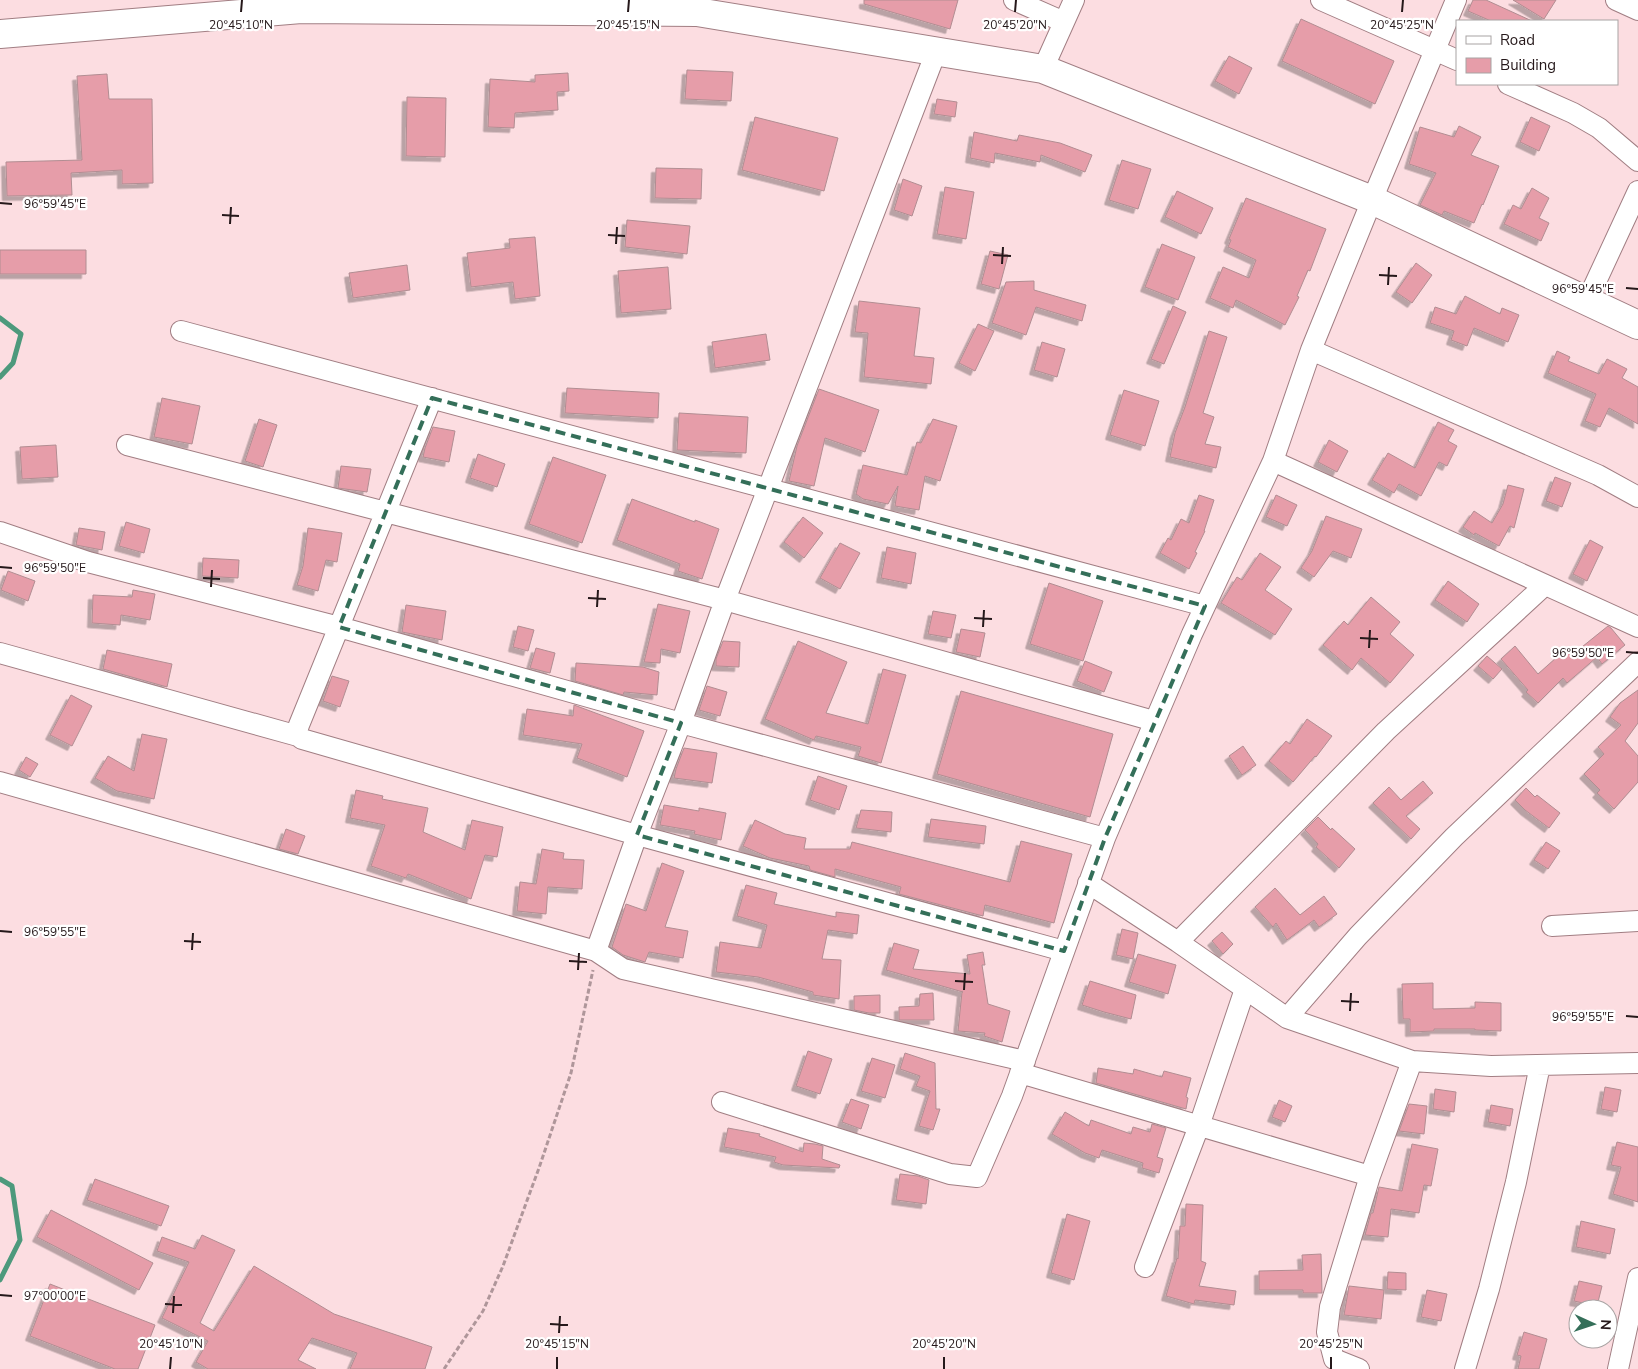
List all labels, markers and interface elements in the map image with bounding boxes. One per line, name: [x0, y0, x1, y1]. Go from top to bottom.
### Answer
text: 20°45'10"N: [209, 17, 273, 33]
text: 20°45'15"N: [596, 17, 660, 33]
text: 20°45'20"N: [983, 17, 1047, 33]
text: 20°45'25"N: [1370, 17, 1434, 33]
legend: [1456, 20, 1618, 85]
text: Road: [1500, 30, 1535, 50]
text: Building: [1500, 55, 1556, 75]
text: 96°59'45"E: [24, 196, 86, 212]
text: 96°59'45"E: [1552, 281, 1614, 297]
text: 96°59'50"E: [24, 560, 86, 576]
text: 96°59'50"E: [1552, 645, 1614, 661]
text: 96°59'55"E: [24, 924, 86, 940]
text: 96°59'55"E: [1552, 1009, 1614, 1025]
text: 97°00'00"E: [24, 1288, 86, 1304]
north arrow: [1568, 1299, 1618, 1349]
text: N: [1596, 1319, 1615, 1330]
text: 20°45'10"N: [139, 1336, 203, 1352]
text: 20°45'15"N: [525, 1336, 589, 1352]
text: 20°45'20"N: [912, 1336, 976, 1352]
text: 20°45'25"N: [1299, 1336, 1363, 1352]

